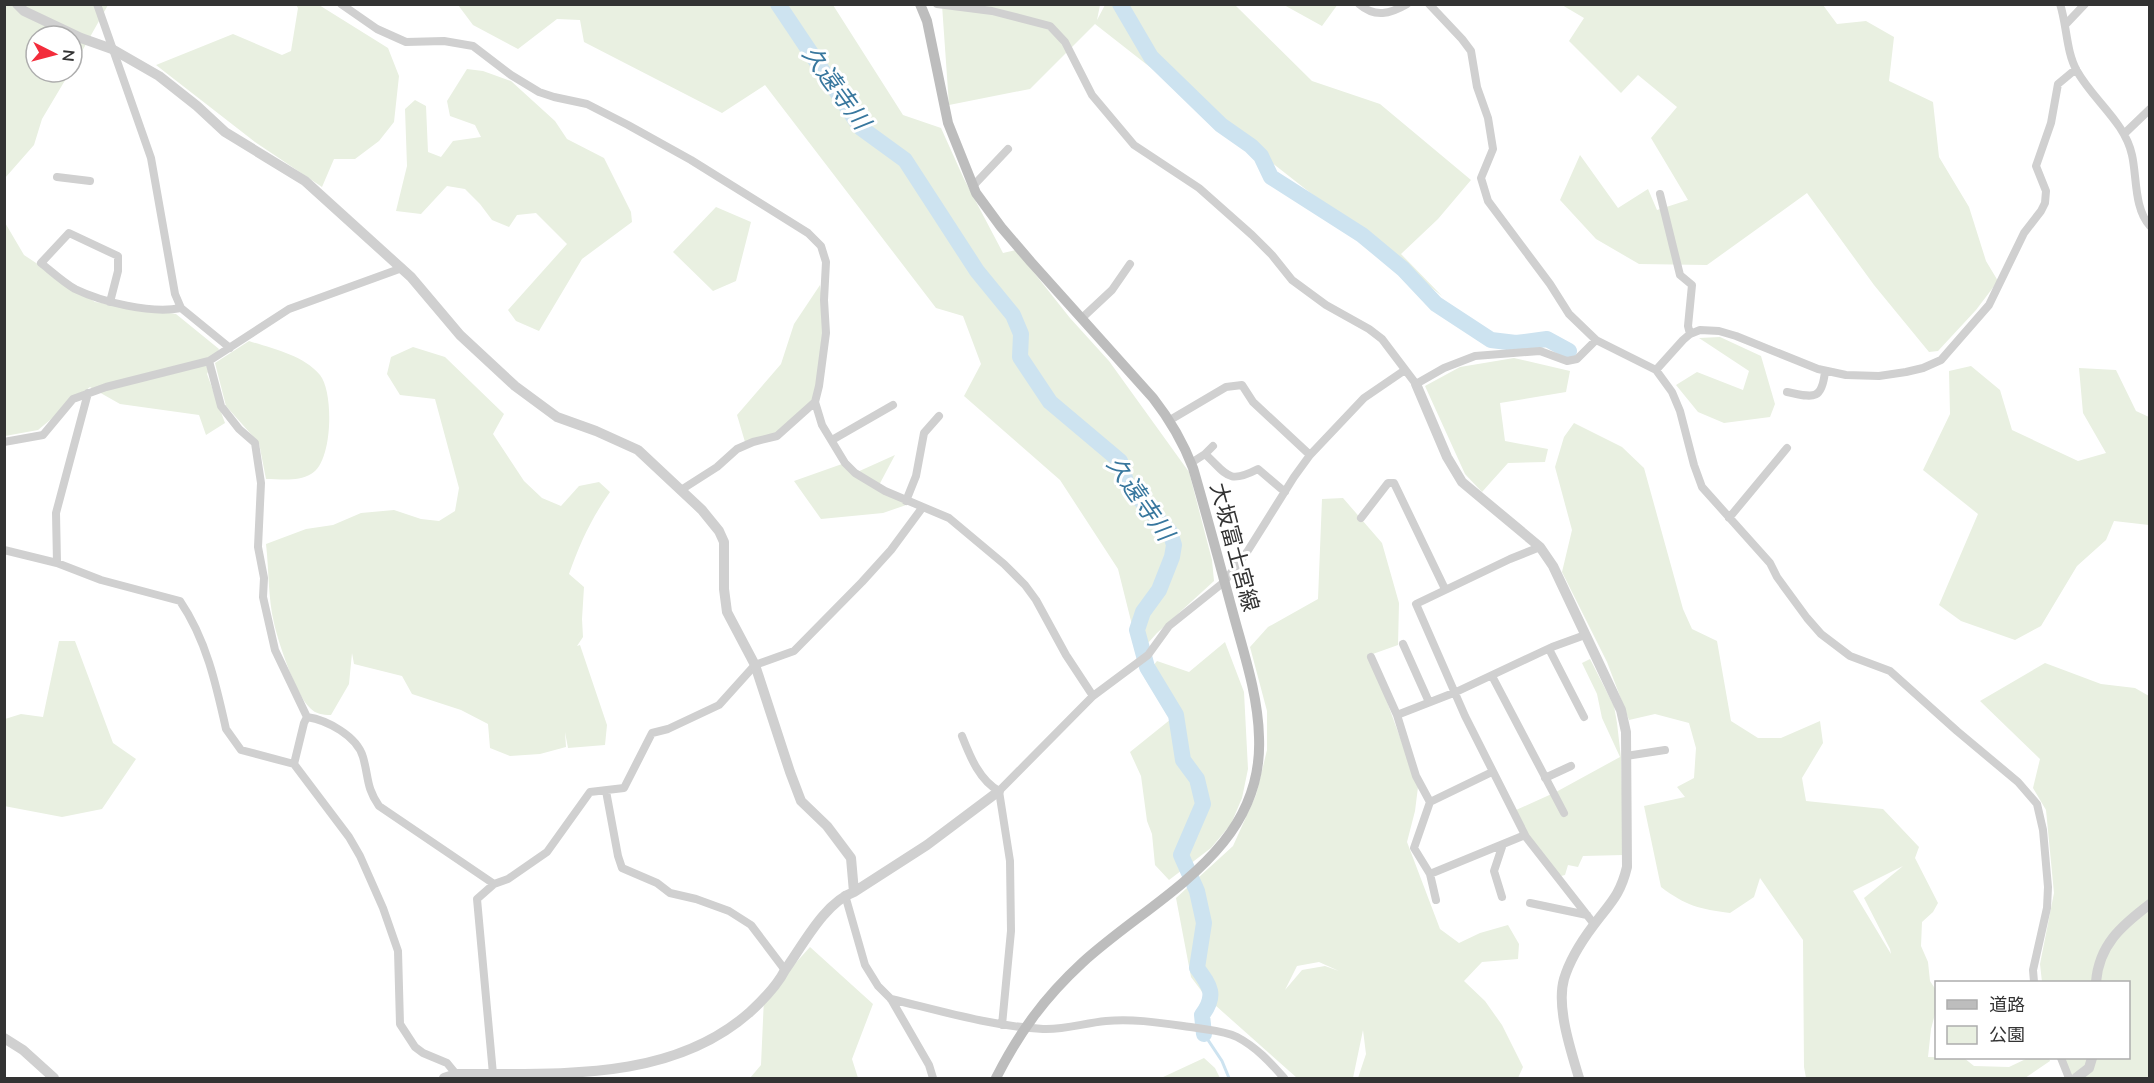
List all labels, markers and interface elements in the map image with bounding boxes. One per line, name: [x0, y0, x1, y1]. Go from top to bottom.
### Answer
north arrow: [24, 24, 84, 84]
water label: 久遠寺川: [797, 39, 879, 137]
text: N: [58, 49, 79, 63]
water label: 久遠寺川: [1101, 450, 1183, 548]
street label: 大坂富士宮線: [1204, 480, 1266, 614]
legend: [1935, 981, 2130, 1059]
text: 道路: [1989, 993, 2025, 1016]
text: 公園: [1989, 1023, 2025, 1046]

